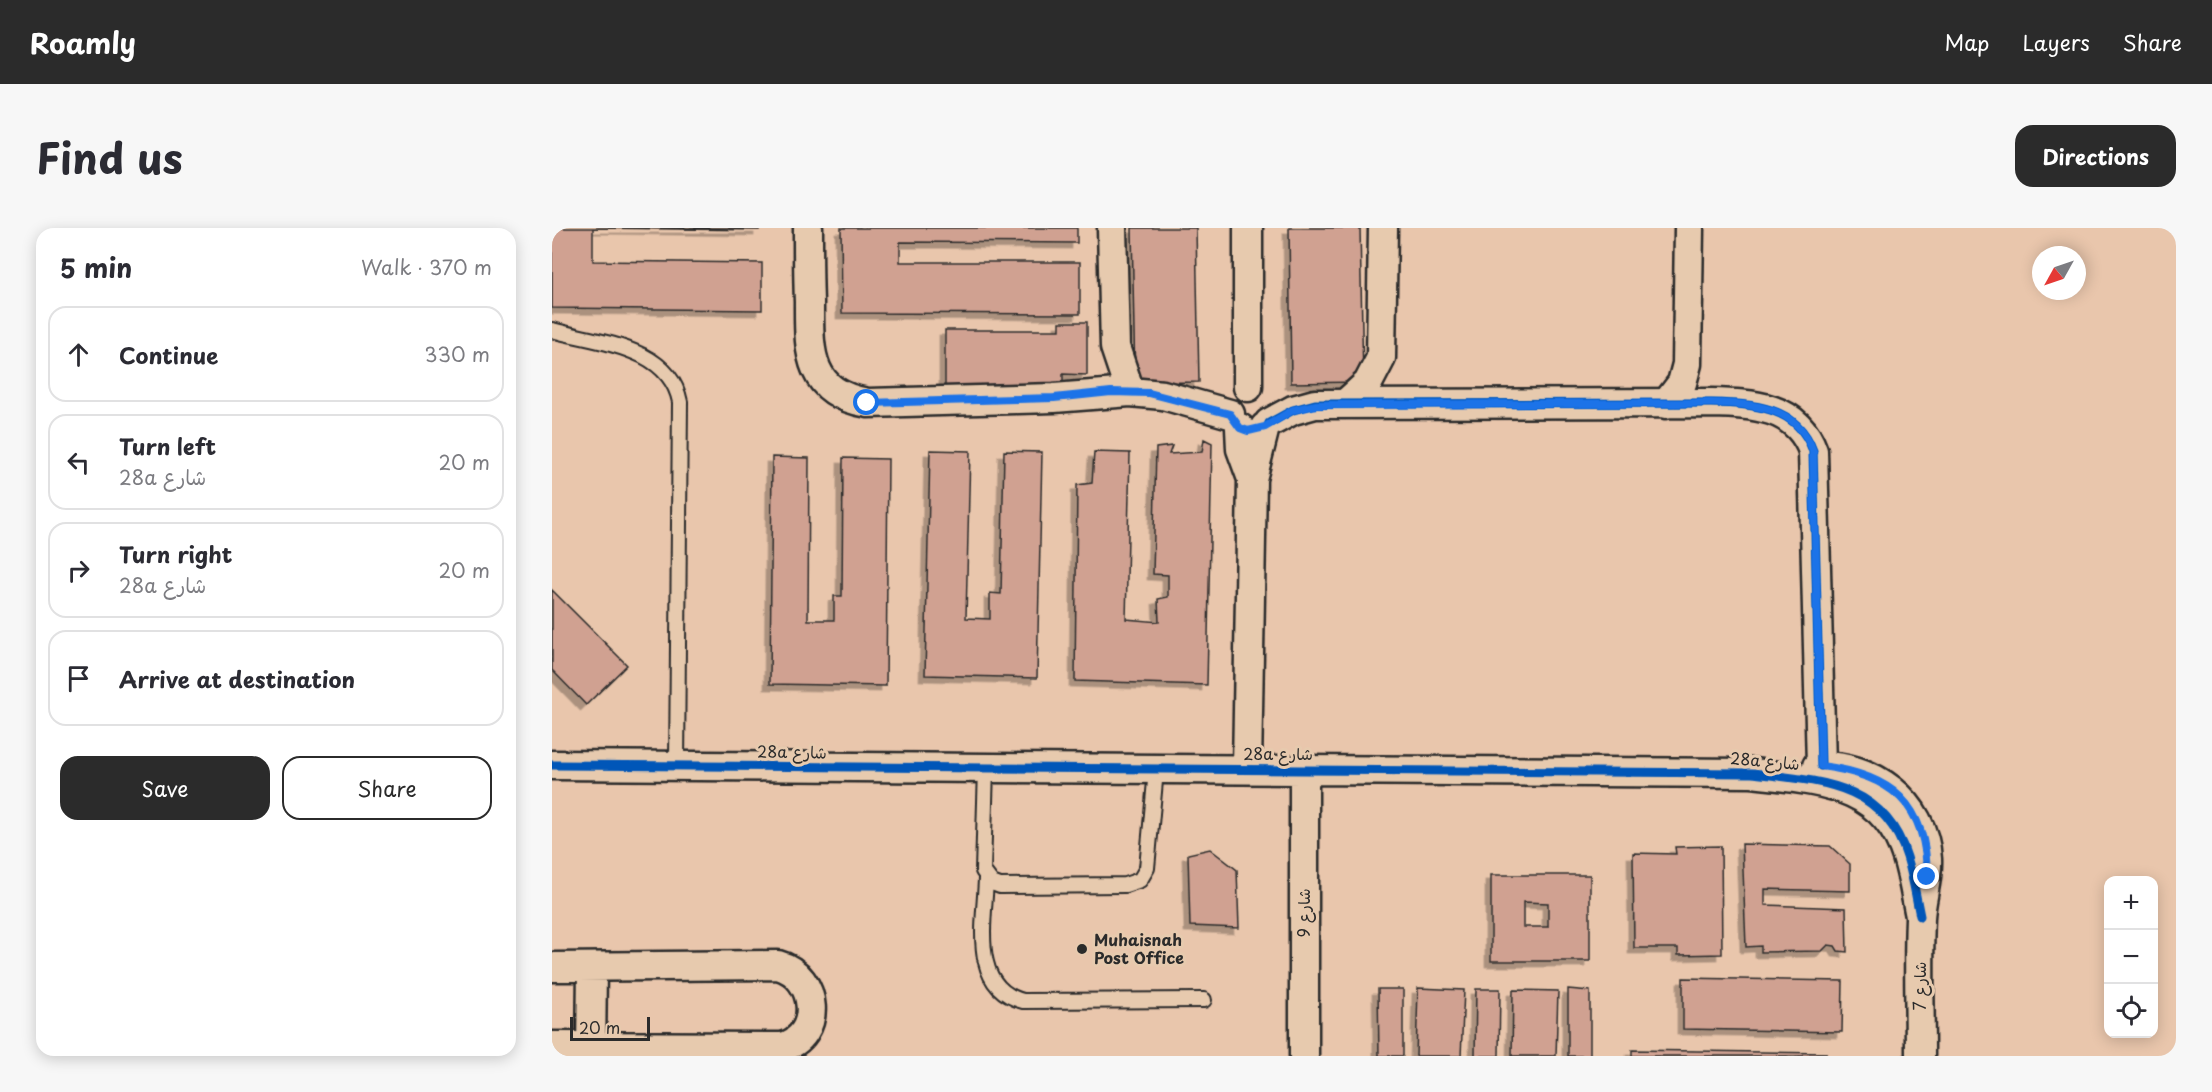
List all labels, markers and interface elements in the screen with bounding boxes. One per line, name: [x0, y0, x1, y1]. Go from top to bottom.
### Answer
text: Roamly: [30, 21, 136, 64]
text: Map: [1945, 26, 1989, 58]
text: Layers: [2022, 26, 2090, 58]
text: Share: [2123, 26, 2182, 58]
text: Find us: [36, 125, 183, 188]
button: Directions: [2015, 125, 2176, 187]
north arrow: [2032, 246, 2086, 300]
text: 5 min: [60, 248, 132, 287]
text: Walk · 370 m: [361, 252, 492, 282]
icon: ahead: [62, 338, 95, 371]
text: Continue: [119, 338, 218, 371]
text: 330 m: [424, 339, 490, 369]
route start: [853, 389, 879, 415]
text: Turn left: [119, 429, 216, 462]
icon: left: [62, 446, 95, 479]
text: 20 m: [438, 447, 490, 477]
text: 28a شارع: [119, 462, 206, 492]
text: Turn right: [119, 537, 232, 570]
icon: right: [62, 554, 95, 587]
text: 20 m: [438, 555, 490, 585]
text: 28a شارع: [119, 570, 206, 600]
icon: arrive: [62, 662, 95, 695]
text: Arrive at destination: [119, 662, 355, 695]
street label: 28a شارع: [757, 738, 827, 765]
street label: 28a شارع: [1243, 741, 1313, 766]
street label: 28a شارع: [1729, 745, 1801, 776]
button: Save: [60, 756, 270, 820]
button: Share: [282, 756, 492, 820]
route end: [1913, 863, 1939, 889]
map controls: [2104, 876, 2158, 1038]
button: +: [2104, 876, 2158, 930]
street label: شارع 9: [1291, 888, 1316, 938]
place label: Muhaisnah Post Office: [1094, 927, 1184, 969]
button: −: [2104, 930, 2158, 984]
marker: Muhaisnah Post Office: [1075, 942, 1089, 956]
street label: شارع 7: [1907, 962, 1932, 1010]
button: locate: [2104, 984, 2158, 1038]
scale bar: [570, 1014, 650, 1042]
text: 20 m: [579, 1015, 620, 1039]

